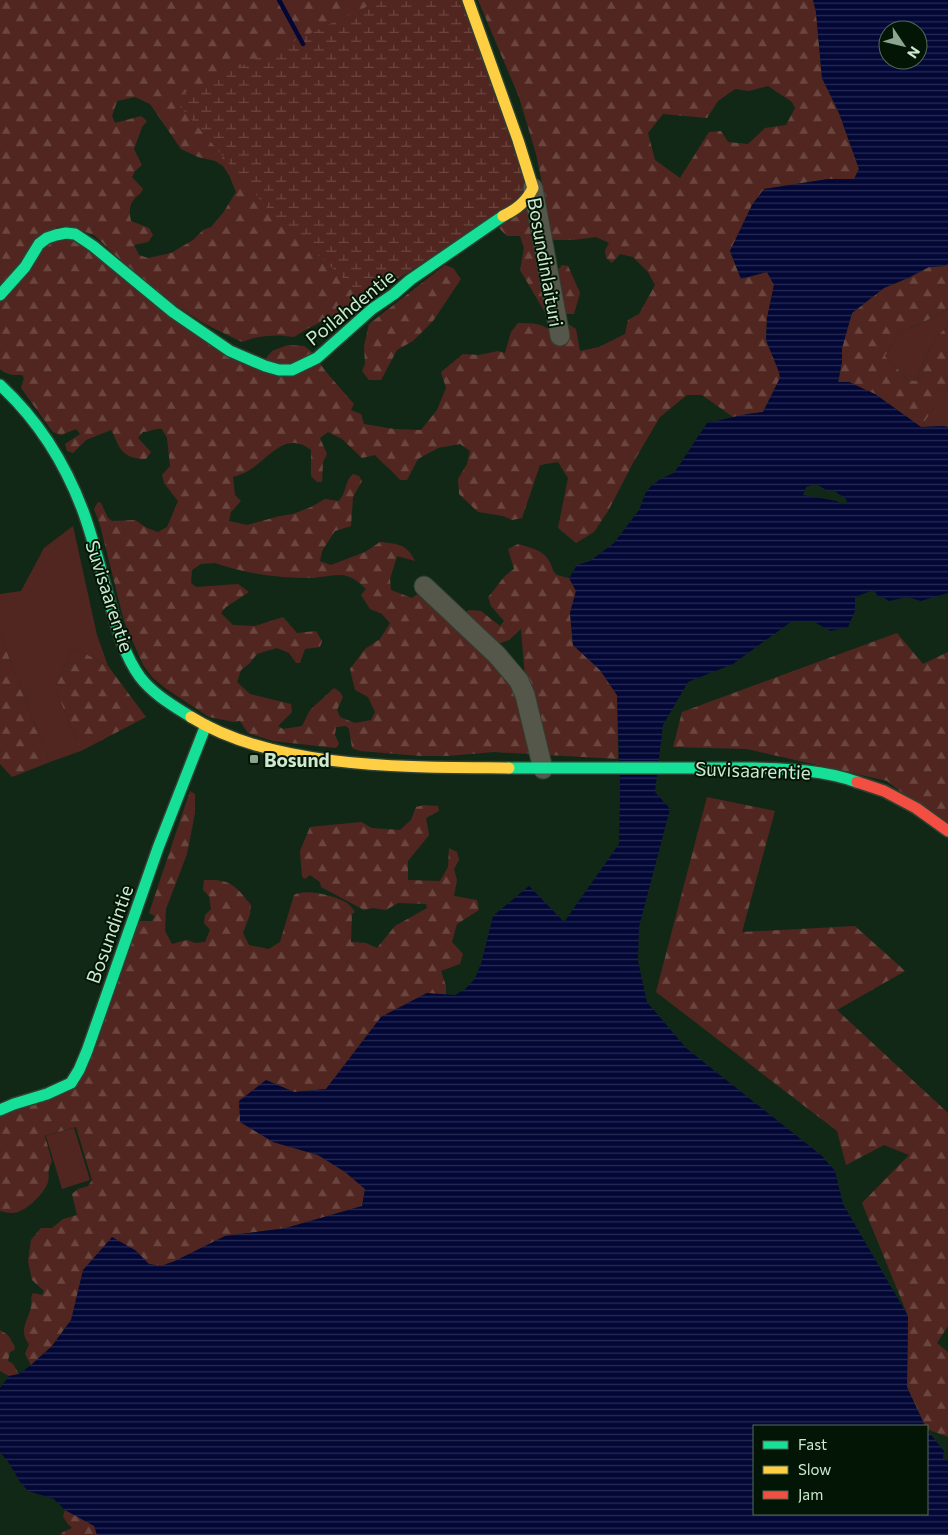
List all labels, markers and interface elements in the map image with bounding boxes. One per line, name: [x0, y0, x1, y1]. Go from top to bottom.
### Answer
north arrow: [878, 20, 928, 70]
text: N: [904, 44, 924, 62]
street label: Bosundinlaituri: [523, 196, 569, 328]
street label: Poilahdentie: [301, 264, 399, 350]
street label: Suvisaarentie: [81, 537, 139, 655]
place label: Bosund: [264, 748, 330, 771]
marker: Bosund: [248, 753, 260, 765]
street label: Suvisaarentie: [695, 756, 811, 784]
street label: Bosundintie: [81, 882, 137, 986]
legend: [753, 1425, 928, 1515]
text: Fast: [798, 1435, 827, 1453]
text: Slow: [798, 1460, 831, 1478]
text: Jam: [798, 1485, 823, 1503]

